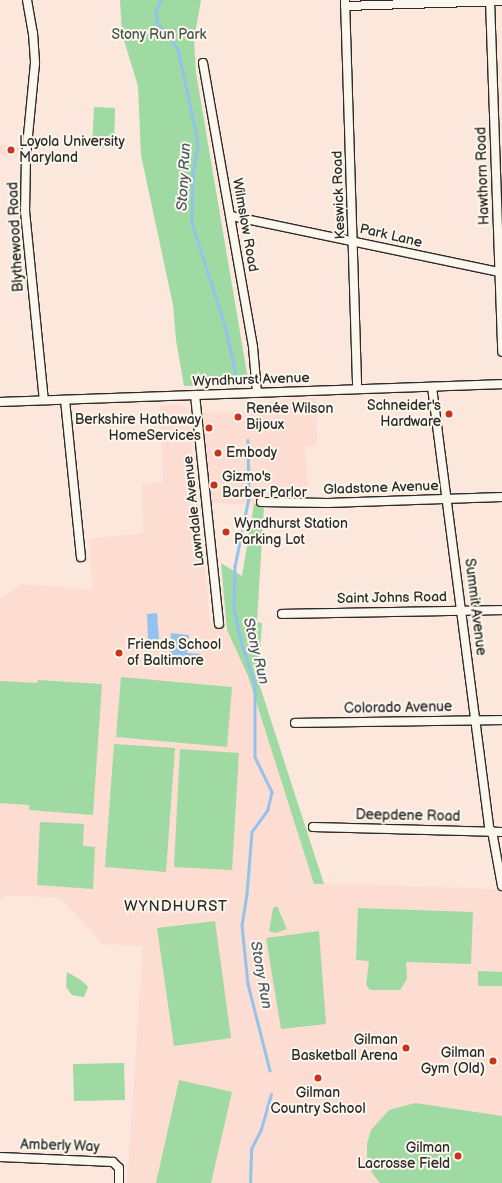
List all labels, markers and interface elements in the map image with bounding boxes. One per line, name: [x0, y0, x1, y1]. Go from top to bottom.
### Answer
park label: Stony Run Park: [111, 27, 207, 43]
street label: Hawthorn Road: [473, 127, 493, 225]
place label: Loyola University Maryland: [19, 134, 125, 166]
water label: Stony Run: [173, 142, 195, 212]
marker: Loyola University Maryland: [6, 145, 16, 155]
street label: Keswick Road: [329, 150, 349, 240]
street label: Wilmslow Road: [228, 177, 262, 273]
street label: Blythewood Road: [5, 182, 27, 292]
street label: Park Lane: [358, 221, 424, 251]
street label: Wyndhurst Avenue: [192, 370, 310, 390]
place label: Schneider's Hardware: [367, 398, 441, 430]
place label: Renée Wilson Bijoux: [246, 401, 334, 434]
marker: Schneider's Hardware: [444, 409, 454, 419]
place label: Berkshire Hathaway HomeServices: [75, 412, 201, 444]
marker: Renée Wilson Bijoux: [233, 412, 243, 422]
marker: Berkshire Hathaway HomeServices: [204, 423, 214, 433]
place label: Embody: [226, 445, 277, 461]
marker: Embody: [213, 448, 223, 458]
street label: Lawndale Avenue: [180, 455, 208, 567]
place label: Gizmo's Barber Parlor: [222, 469, 307, 502]
street label: Gladstone Avenue: [323, 478, 439, 498]
marker: Gizmo's Barber Parlor: [209, 480, 219, 490]
place label: Wyndhurst Station Parking Lot: [234, 516, 348, 548]
marker: Wyndhurst Station Parking Lot: [221, 527, 231, 537]
street label: Summit Avenue: [461, 557, 489, 657]
street label: Saint Johns Road: [336, 589, 448, 607]
water label: Stony Run: [239, 615, 273, 687]
place label: Friends School of Baltimore: [127, 637, 221, 670]
marker: Friends School of Baltimore: [114, 648, 124, 658]
street label: Colorado Avenue: [344, 699, 452, 717]
street label: Deepdene Road: [355, 807, 461, 825]
district label: WYNDHURST: [124, 898, 228, 916]
water label: Stony Run: [246, 939, 276, 1011]
place label: Gilman Basketball Arena: [291, 1032, 398, 1064]
marker: Gilman Basketball Arena: [401, 1043, 411, 1053]
place label: Gilman Gym (Old): [421, 1045, 485, 1078]
marker: Gilman Gym (Old): [488, 1056, 498, 1066]
marker: Gilman Country School: [313, 1073, 323, 1083]
place label: Gilman Country School: [270, 1085, 366, 1118]
street label: Amberly Way: [19, 1136, 101, 1156]
place label: Gilman Lacrosse Field: [357, 1140, 450, 1172]
marker: Gilman Lacrosse Field: [453, 1151, 463, 1161]

